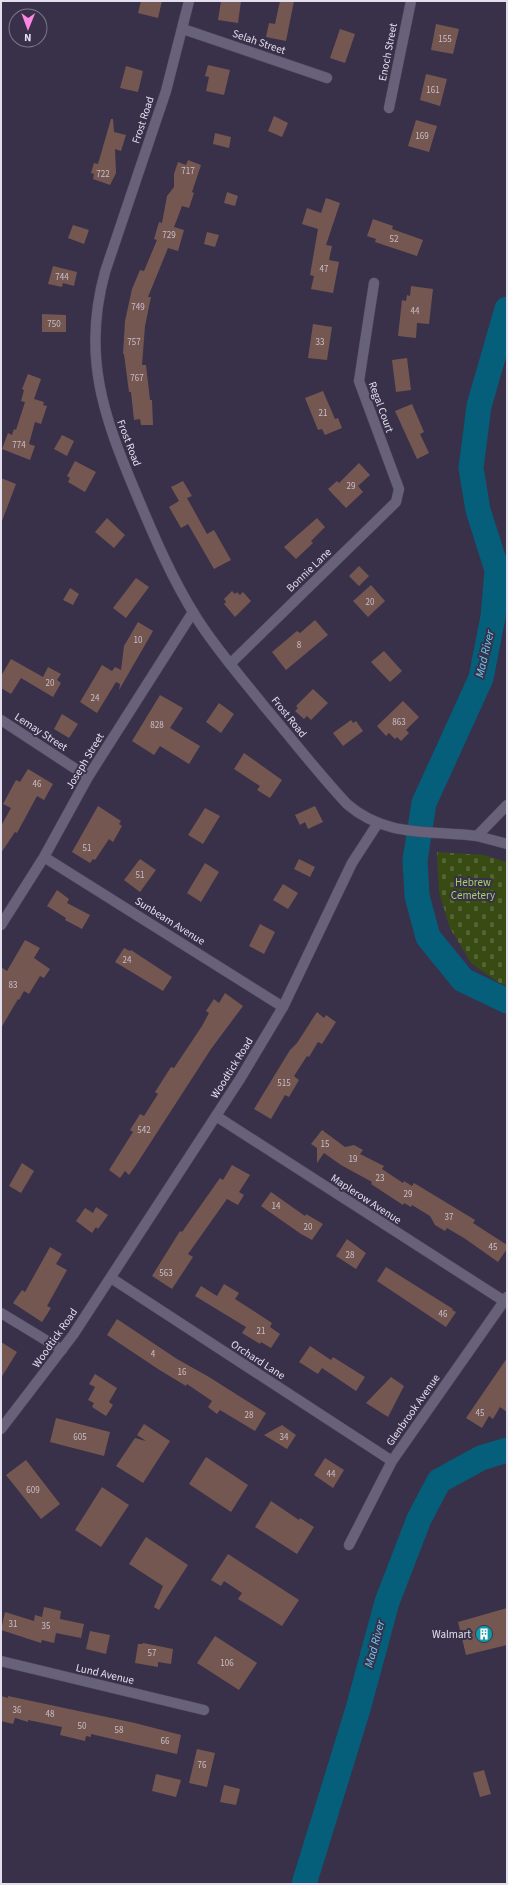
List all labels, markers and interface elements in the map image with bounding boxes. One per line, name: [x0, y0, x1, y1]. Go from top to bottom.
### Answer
north arrow: [8, 8, 48, 48]
street label: Enoch Street: [375, 22, 401, 82]
street label: Selah Street: [230, 26, 288, 58]
text: N: [24, 30, 32, 45]
house number: 155: [438, 33, 452, 46]
house number: 161: [426, 84, 440, 97]
street label: Frost Road: [128, 94, 158, 146]
house number: 169: [415, 130, 429, 143]
house number: 717: [181, 165, 195, 178]
house number: 722: [96, 168, 110, 181]
house number: 729: [162, 229, 176, 242]
house number: 52: [390, 233, 399, 246]
house number: 47: [320, 263, 329, 276]
house number: 744: [55, 271, 69, 284]
house number: 749: [131, 301, 145, 314]
house number: 44: [411, 305, 420, 318]
house number: 750: [47, 318, 61, 331]
house number: 757: [127, 336, 141, 349]
house number: 33: [316, 336, 325, 349]
house number: 767: [130, 372, 144, 385]
street label: Regal Court: [365, 379, 397, 435]
house number: 21: [319, 407, 327, 420]
street label: Frost Road: [113, 418, 145, 468]
house number: 774: [12, 439, 26, 452]
house number: 29: [347, 480, 356, 493]
street label: Bonnie Lane: [283, 544, 335, 595]
house number: 20: [366, 596, 375, 609]
water label: Mad River: [471, 628, 499, 680]
house number: 10: [134, 634, 143, 647]
house number: 8: [297, 639, 302, 652]
house number: 20: [46, 677, 55, 690]
house number: 24: [91, 692, 100, 705]
street label: Frost Road: [268, 693, 310, 741]
street label: Lemay Street: [12, 709, 71, 755]
house number: 863: [392, 716, 406, 729]
house number: 828: [150, 719, 164, 732]
street label: Joseph Street: [62, 730, 108, 792]
house number: 46: [33, 778, 42, 791]
house number: 51: [83, 842, 91, 855]
house number: 51: [136, 869, 144, 882]
park label: Hebrew Cemetery: [451, 875, 495, 903]
street label: Sunbeam Avenue: [132, 893, 208, 949]
house number: 24: [123, 954, 132, 967]
house number: 83: [9, 979, 18, 992]
street label: Woodtick Road: [207, 1035, 257, 1101]
house number: 515: [277, 1077, 291, 1090]
house number: 542: [137, 1124, 151, 1137]
house number: 15: [321, 1138, 330, 1151]
house number: 19: [349, 1153, 358, 1166]
street label: Maplerow Avenue: [328, 1171, 405, 1228]
house number: 23: [376, 1172, 385, 1185]
house number: 29: [404, 1188, 413, 1201]
house number: 14: [272, 1200, 281, 1213]
house number: 37: [445, 1211, 454, 1224]
house number: 20: [304, 1221, 313, 1234]
house number: 45: [489, 1241, 498, 1254]
house number: 28: [346, 1249, 355, 1262]
house number: 563: [159, 1267, 173, 1280]
street label: Woodtick Road: [29, 1305, 81, 1371]
house number: 46: [439, 1308, 448, 1321]
house number: 21: [257, 1325, 265, 1338]
street label: Orchard Lane: [228, 1337, 289, 1383]
house number: 4: [151, 1348, 156, 1361]
house number: 16: [178, 1366, 187, 1379]
street label: Glenbrook Avenue: [383, 1371, 444, 1449]
house number: 45: [476, 1407, 485, 1420]
house number: 28: [245, 1409, 254, 1422]
house number: 605: [73, 1431, 87, 1444]
house number: 34: [280, 1431, 289, 1444]
house number: 44: [327, 1468, 336, 1481]
house number: 609: [26, 1484, 40, 1497]
house number: 31: [9, 1618, 17, 1631]
water label: Mad River: [361, 1618, 390, 1670]
house number: 35: [42, 1620, 51, 1633]
building icon: Walmart: [474, 1624, 494, 1644]
place label: Walmart: [432, 1627, 471, 1642]
house number: 57: [148, 1647, 157, 1660]
house number: 106: [220, 1657, 234, 1670]
street label: Lund Avenue: [74, 1660, 136, 1688]
house number: 36: [13, 1704, 22, 1717]
house number: 48: [46, 1708, 55, 1721]
house number: 50: [78, 1720, 87, 1733]
house number: 58: [115, 1724, 124, 1737]
house number: 66: [161, 1735, 170, 1748]
house number: 76: [198, 1759, 207, 1772]

